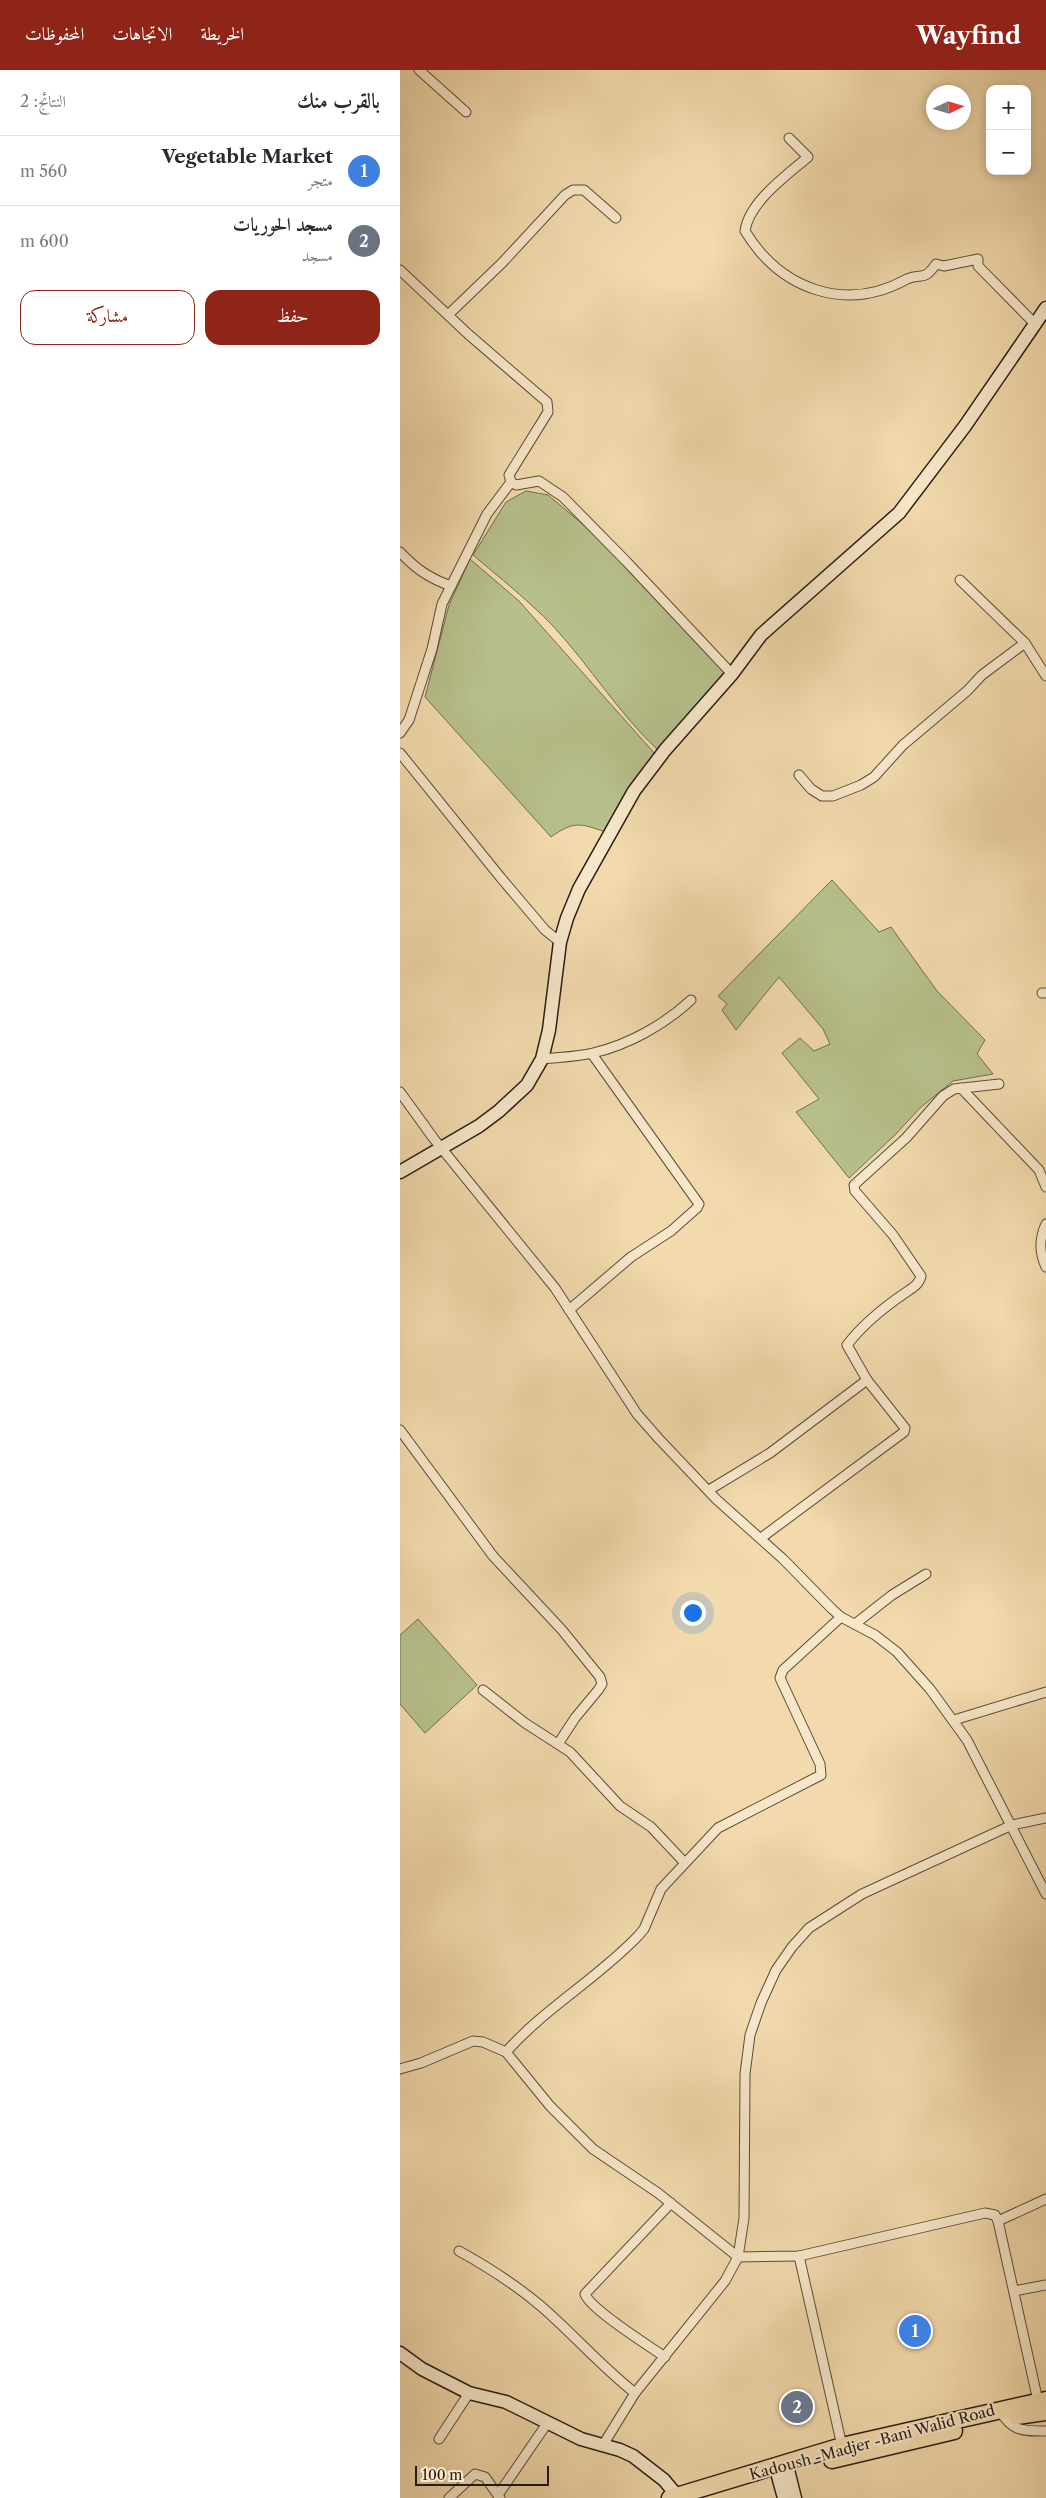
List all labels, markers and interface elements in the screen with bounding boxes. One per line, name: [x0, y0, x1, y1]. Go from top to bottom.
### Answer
text: Wayfind: [916, 21, 1021, 50]
text: المحفوظات: [25, 23, 84, 45]
text: الاتجاهات: [112, 23, 172, 45]
text: الخريطة: [200, 23, 244, 45]
north arrow: [926, 85, 971, 130]
map controls: [986, 85, 1031, 175]
button: +: [986, 85, 1031, 130]
text: بالقرب منك: [297, 88, 380, 113]
text: النتائج: 2: [20, 91, 66, 111]
button: −: [986, 130, 1031, 175]
text: Vegetable Market: [161, 145, 333, 168]
text: 560 m: [20, 161, 67, 181]
text: 1: [360, 161, 368, 181]
text: متجر: [308, 170, 333, 190]
text: مسجد الحوريات: [233, 213, 333, 236]
text: 600 m: [20, 231, 69, 251]
text: 2: [359, 231, 369, 251]
text: مسجد: [302, 245, 333, 265]
button: مشاركة: [20, 290, 195, 345]
button: حفظ: [205, 290, 380, 345]
your location: [680, 1600, 706, 1626]
pin: 1: [899, 2312, 931, 2350]
pin: 2: [781, 2388, 813, 2426]
street label: Kadoush -Madjer -Bani Walid Road: [747, 2400, 997, 2484]
scale bar: [415, 2463, 549, 2486]
text: 100 m: [422, 2466, 462, 2484]

